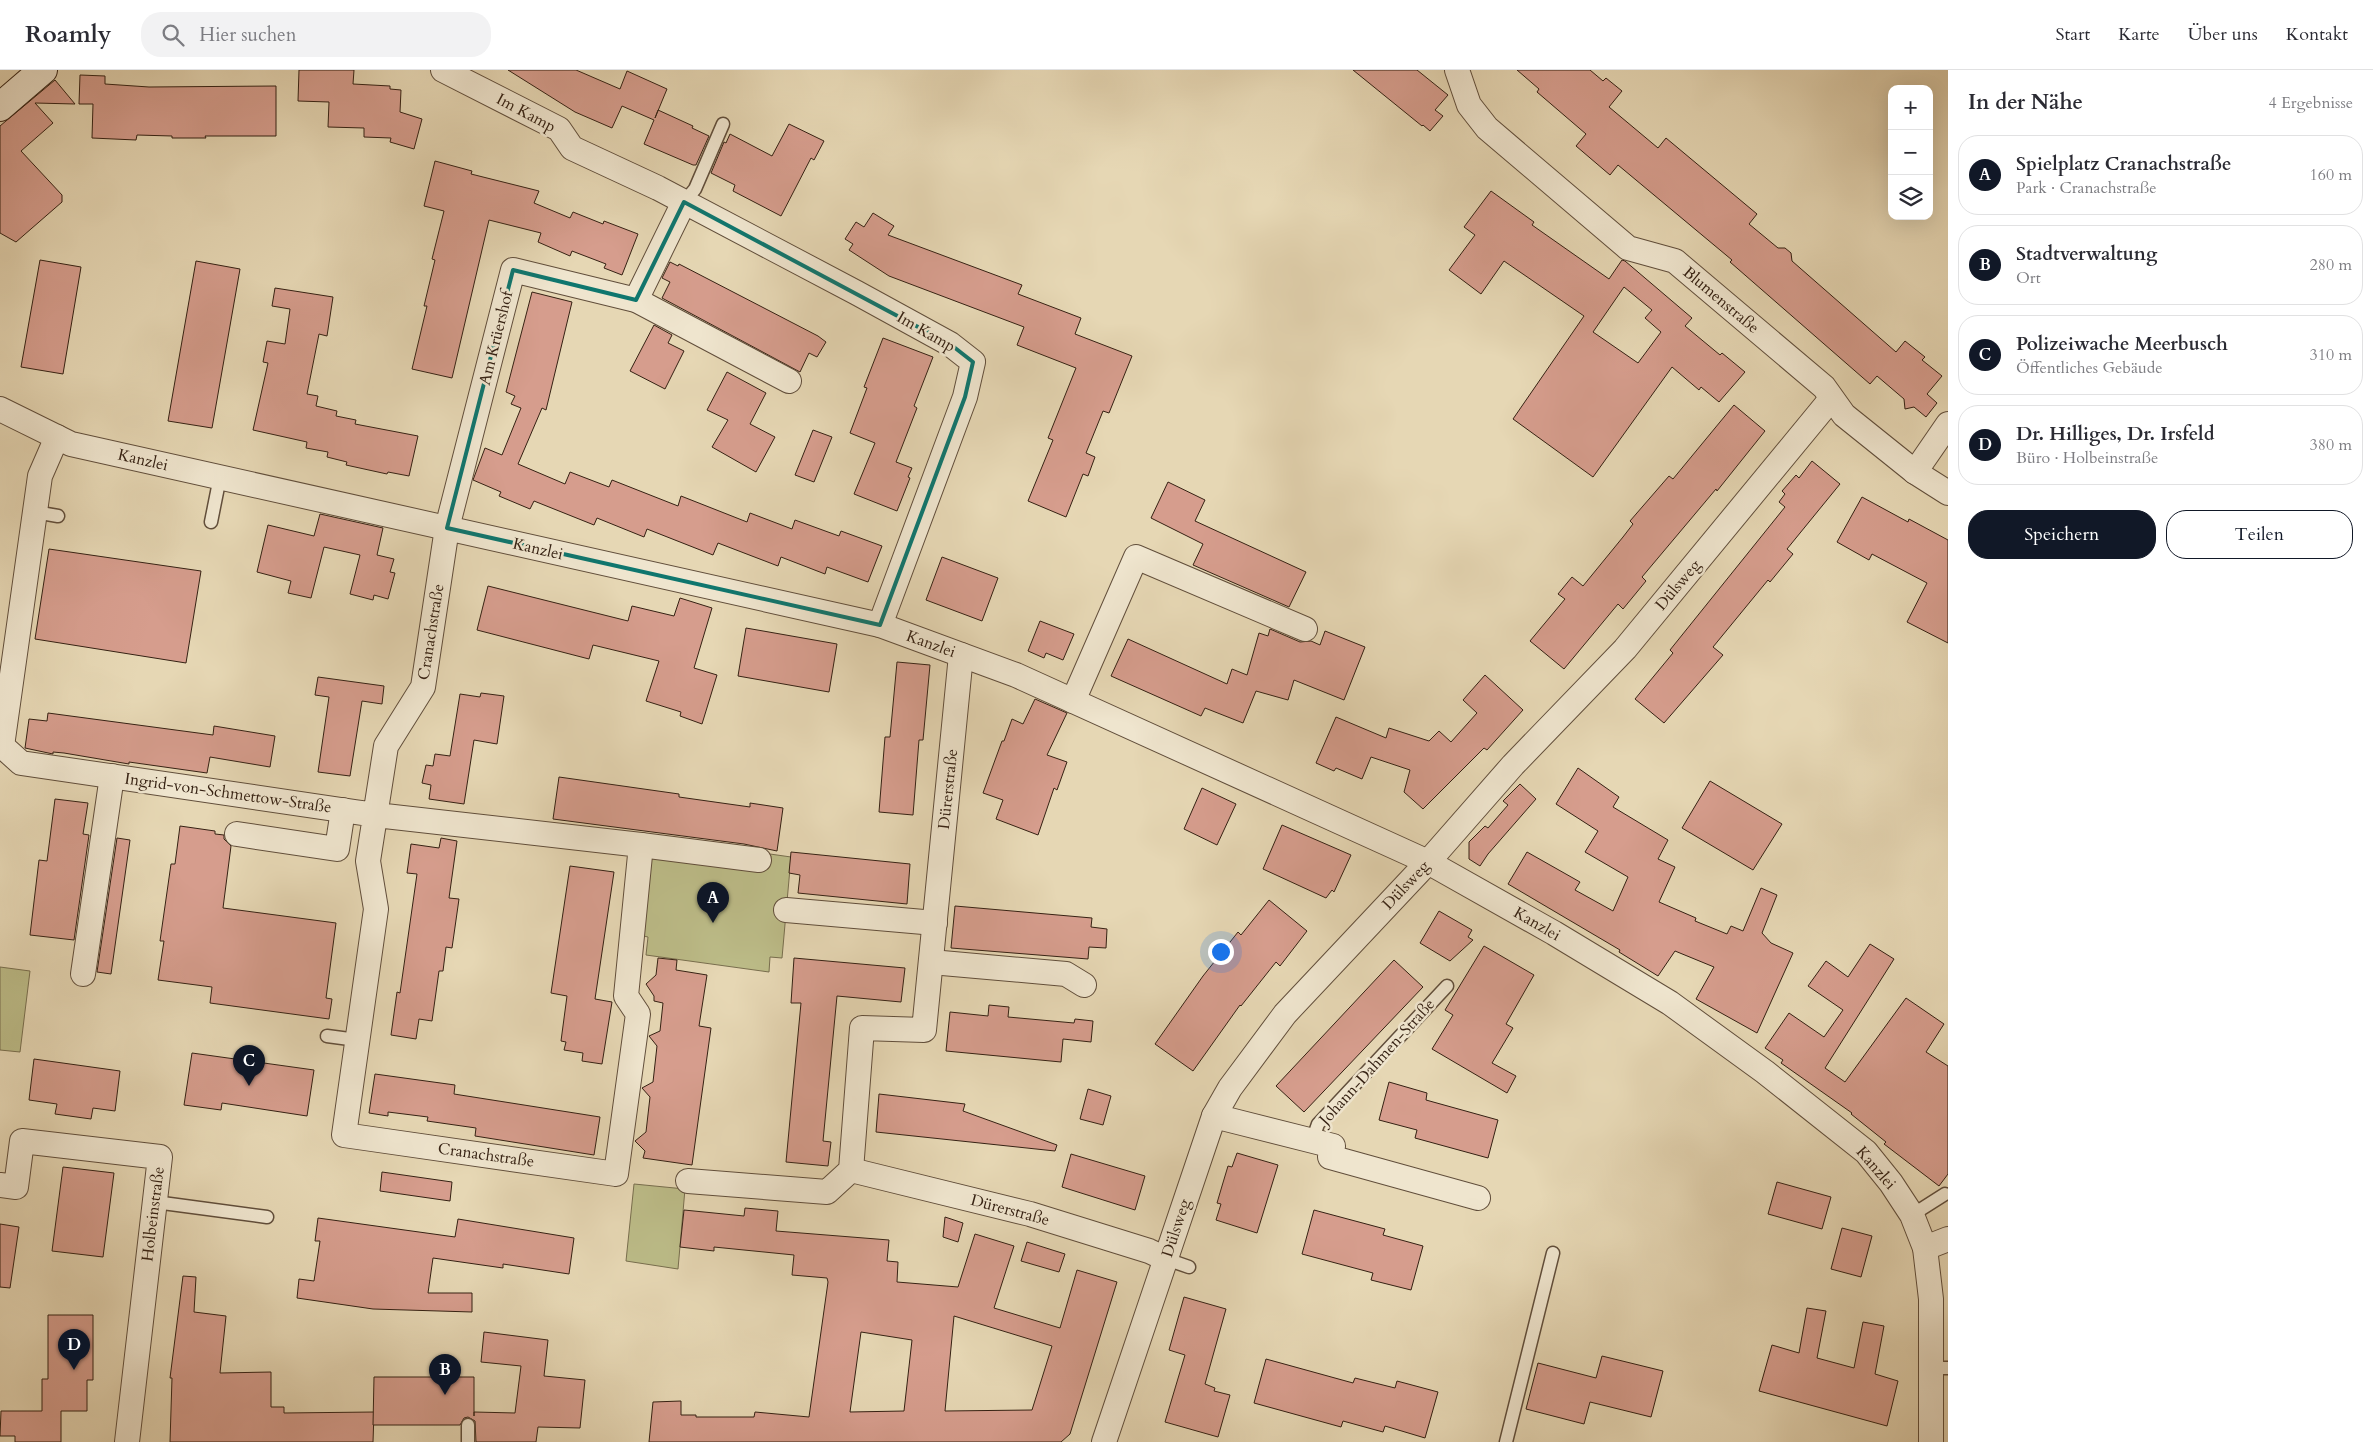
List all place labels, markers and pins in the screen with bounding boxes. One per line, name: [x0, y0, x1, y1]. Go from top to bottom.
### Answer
pin: A: [697, 882, 729, 923]
pin: C: [233, 1045, 265, 1086]
pin: D: [58, 1329, 90, 1370]
pin: B: [429, 1354, 461, 1395]

